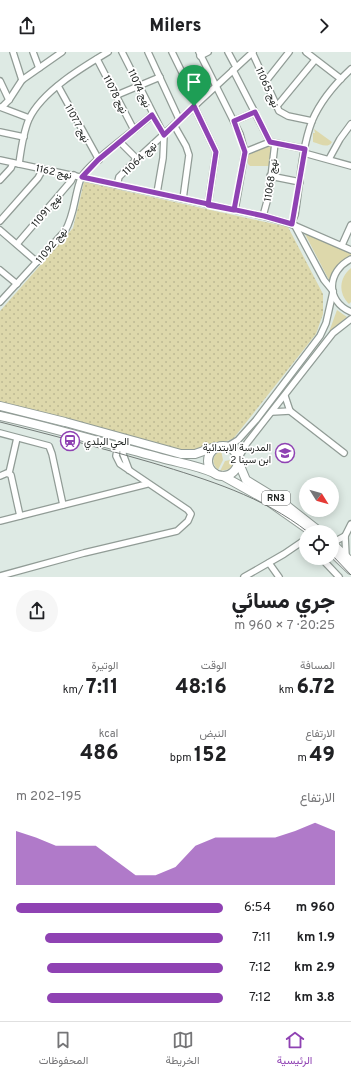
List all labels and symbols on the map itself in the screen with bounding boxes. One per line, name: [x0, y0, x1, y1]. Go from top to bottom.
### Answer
pin: [177, 65, 211, 106]
street label: نهج 11065: [252, 65, 281, 110]
street label: نهج 11074: [124, 67, 153, 110]
street label: نهج 11078: [99, 73, 130, 116]
street label: نهج 11077: [61, 102, 92, 145]
street label: نهج 11064: [120, 139, 160, 179]
street label: نهج 11068: [262, 158, 281, 203]
street label: نهج 1162: [34, 162, 73, 183]
street label: نهج 11091: [29, 191, 65, 231]
street label: نهج 11092: [33, 225, 71, 267]
station icon: الحي البلدي: [59, 430, 81, 452]
place label: الحي البلدي: [84, 436, 129, 450]
place label: المدرسة الابتدائية ابن سينا 2: [203, 442, 271, 467]
school or university icon: المدرسة الابتدائية ابن سينا 2: [274, 442, 296, 464]
north arrow: [299, 477, 339, 517]
road number: RN3: [262, 491, 290, 505]

